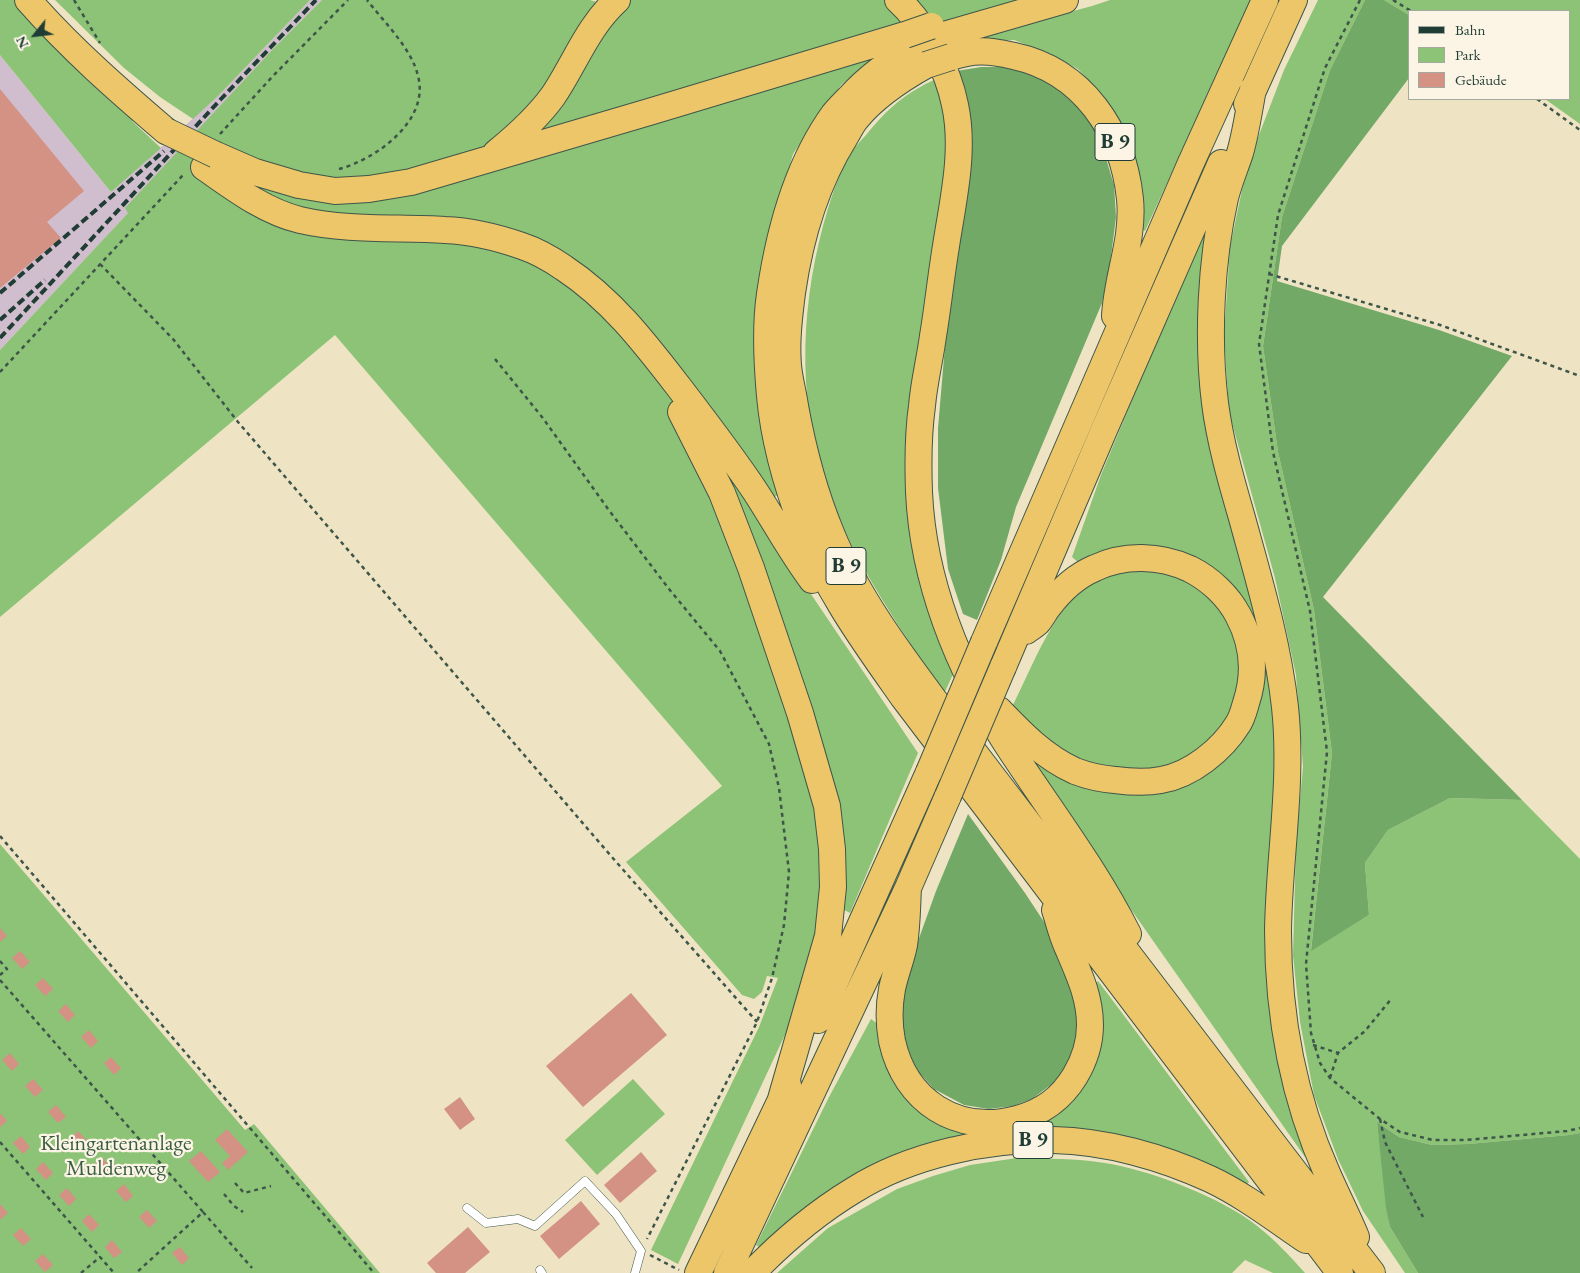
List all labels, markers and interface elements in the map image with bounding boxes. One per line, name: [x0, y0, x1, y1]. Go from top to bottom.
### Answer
north arrow: [10, 10, 60, 60]
legend: [1408, 10, 1570, 100]
text: Bahn: [1455, 20, 1485, 39]
text: N: [11, 33, 33, 52]
text: Park: [1455, 45, 1481, 64]
text: Gebäude: [1455, 70, 1507, 89]
road number: B 9: [1095, 124, 1135, 160]
road number: B 9: [826, 548, 866, 584]
road number: B 9: [1013, 1122, 1053, 1158]
park label: Kleingartenanlage Muldenweg: [40, 1131, 192, 1182]

